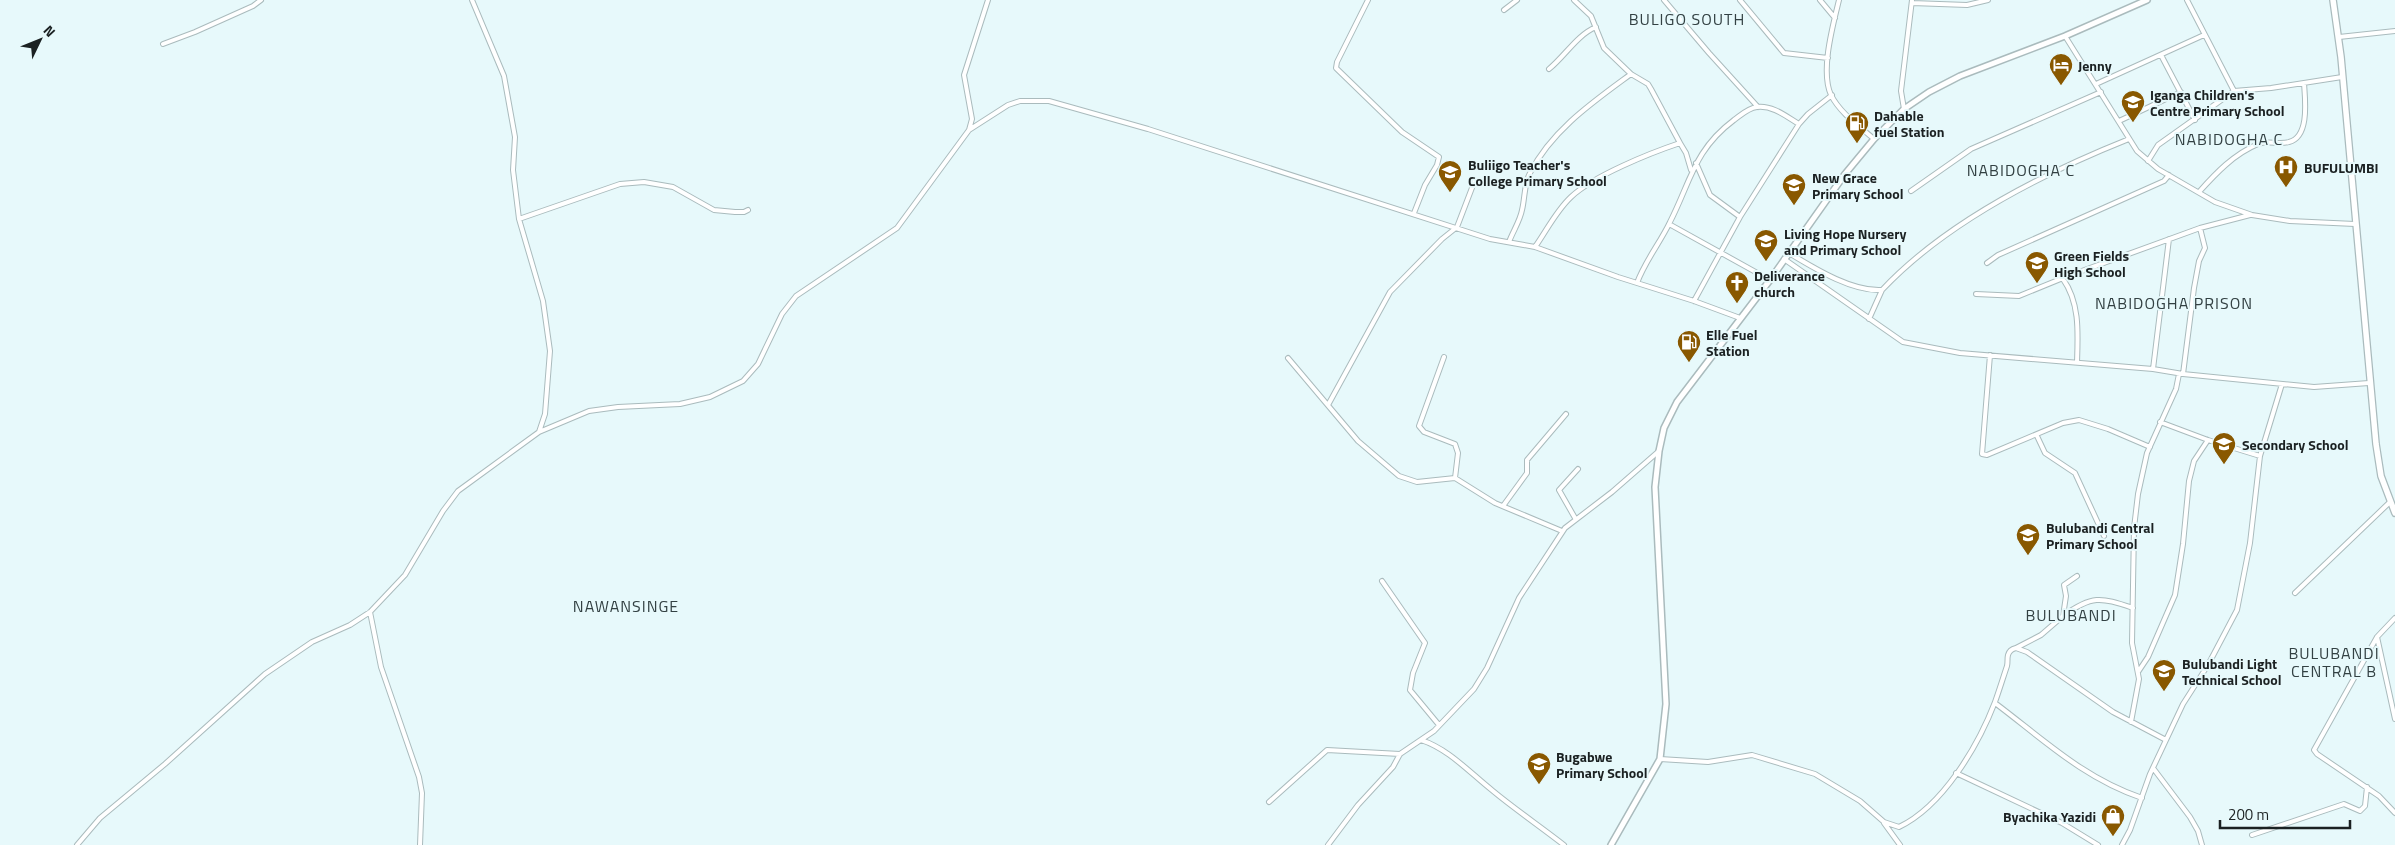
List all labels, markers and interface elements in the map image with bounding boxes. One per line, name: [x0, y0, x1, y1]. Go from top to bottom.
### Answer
district label: BULIGO SOUTH: [1629, 7, 1745, 31]
north arrow: [15, 15, 65, 65]
text: N: [39, 20, 61, 42]
hotel icon: Jenny: [2048, 52, 2074, 86]
place label: Jenny: [2078, 55, 2112, 76]
place label: Iganga Children's Centre Primary School: [2150, 84, 2284, 121]
school or university icon: Iganga Children's Centre Primary School: [2120, 89, 2146, 123]
place label: Dahable fuel Station: [1874, 105, 1944, 142]
fuel station icon: Dahable fuel Station: [1844, 110, 1870, 144]
district label: NABIDOGHA C: [2175, 127, 2283, 151]
place label: Buliigo Teacher's College Primary School: [1468, 154, 1607, 191]
hospital icon: BUFULUMBI: [2273, 154, 2299, 188]
place label: BUFULUMBI: [2304, 157, 2379, 178]
district label: NABIDOGHA C: [1967, 158, 2075, 182]
school or university icon: Buliigo Teacher's College Primary School: [1437, 159, 1463, 193]
place label: New Grace Primary School: [1812, 167, 1904, 204]
school or university icon: New Grace Primary School: [1781, 172, 1807, 206]
place label: Living Hope Nursery and Primary School: [1784, 223, 1906, 260]
school or university icon: Living Hope Nursery and Primary School: [1753, 228, 1779, 262]
place label: Green Fields High School: [2054, 245, 2130, 282]
school or university icon: Green Fields High School: [2024, 250, 2050, 284]
place label: Deliverance church: [1754, 265, 1825, 302]
church icon: Deliverance church: [1724, 270, 1750, 304]
district label: NABIDOGHA PRISON: [2095, 291, 2253, 315]
place label: Elle Fuel Station: [1706, 324, 1757, 361]
fuel station icon: Elle Fuel Station: [1676, 329, 1702, 363]
school or university icon: Secondary School: [2211, 431, 2237, 465]
place label: Secondary School: [2242, 434, 2349, 455]
place label: Bulubandi Central Primary School: [2046, 517, 2154, 554]
school or university icon: Bulubandi Central Primary School: [2015, 522, 2041, 556]
district label: NAWANSINGE: [573, 594, 679, 618]
district label: BULUBANDI: [2025, 603, 2117, 627]
district label: BULUBANDI CENTRAL B: [2288, 641, 2380, 683]
place label: Bulubandi Light Technical School: [2182, 653, 2281, 690]
school or university icon: Bulubandi Light Technical School: [2151, 658, 2177, 692]
place label: Bugabwe Primary School: [1556, 746, 1648, 783]
school or university icon: Bugabwe Primary School: [1526, 751, 1552, 785]
scale bar: [2220, 798, 2350, 830]
shop icon: Byachika Yazidi: [2100, 803, 2126, 837]
text: 200 m: [2228, 803, 2269, 826]
place label: Byachika Yazidi: [2003, 806, 2096, 827]

